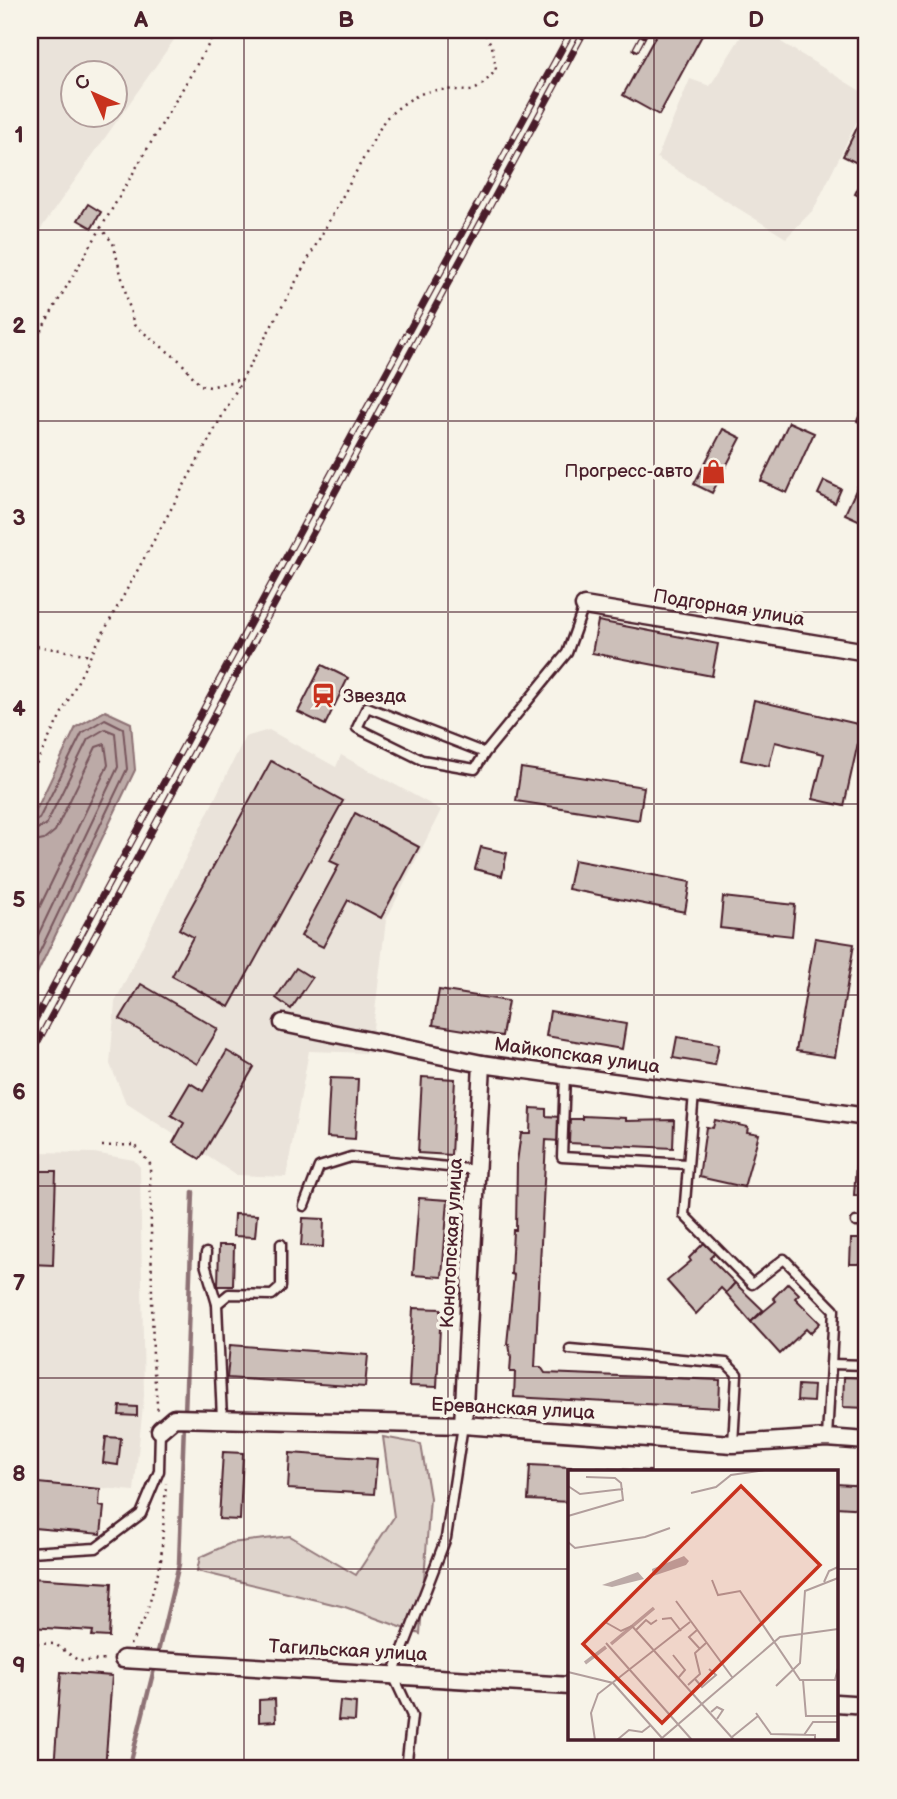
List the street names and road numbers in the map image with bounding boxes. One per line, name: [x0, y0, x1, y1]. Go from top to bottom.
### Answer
street label: Подгорная улица: [652, 585, 806, 631]
street label: Майкопская улица: [493, 1033, 661, 1079]
street label: Конотопская улица: [436, 1157, 468, 1329]
street label: Ереванская улица: [430, 1393, 596, 1425]
street label: Тагильская улица: [268, 1635, 428, 1667]

